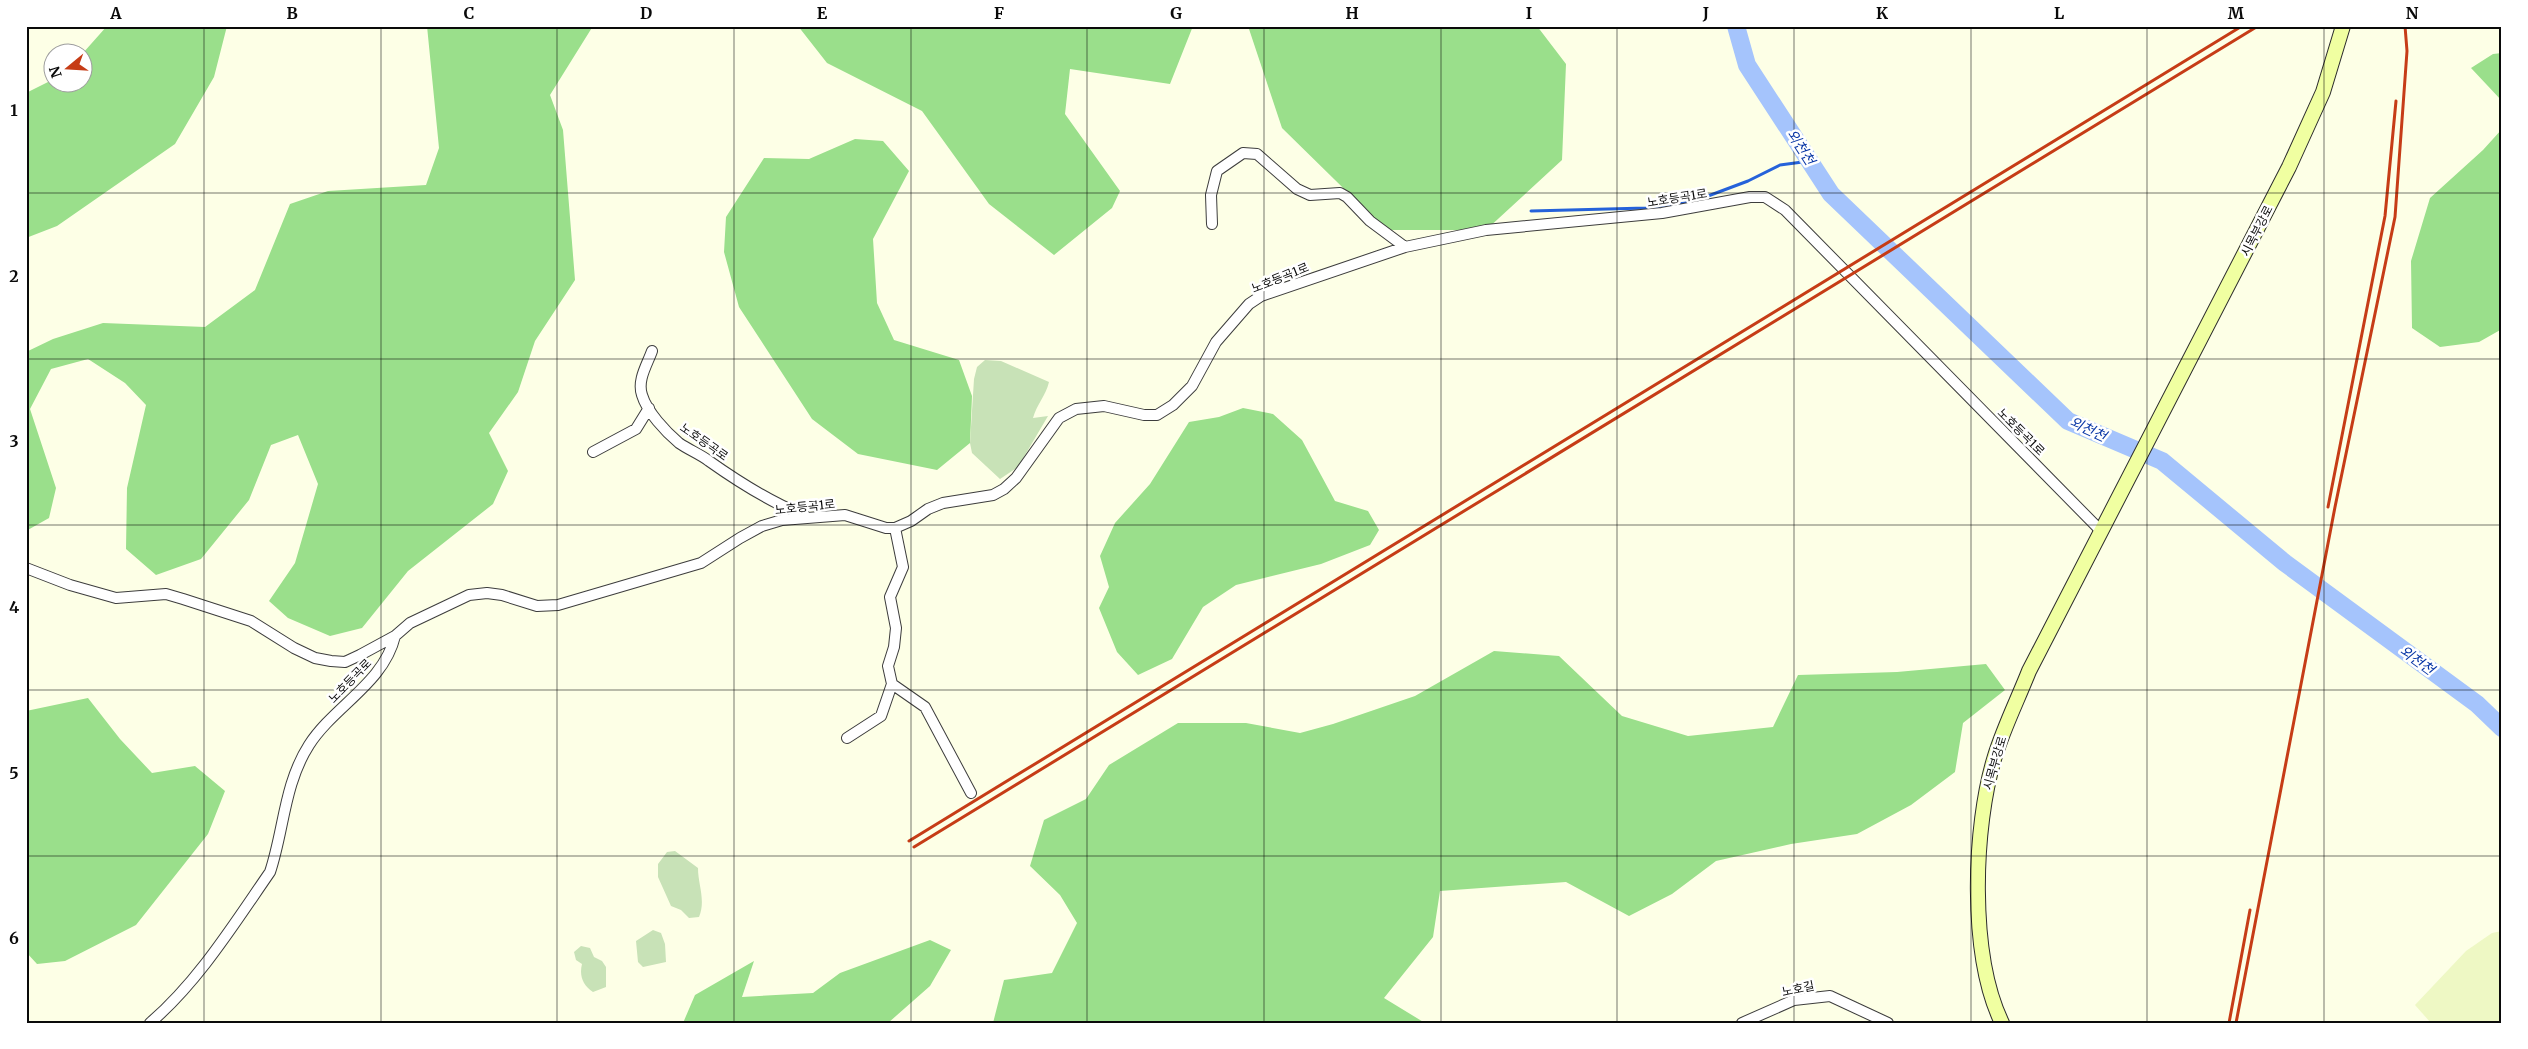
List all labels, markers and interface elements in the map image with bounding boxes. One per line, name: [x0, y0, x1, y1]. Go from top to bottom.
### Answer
text: A: [109, 3, 122, 23]
text: B: [286, 3, 298, 23]
text: C: [464, 3, 474, 23]
text: D: [640, 3, 652, 23]
text: E: [817, 3, 828, 23]
text: F: [994, 3, 1004, 23]
text: G: [1170, 3, 1182, 23]
text: H: [1345, 3, 1359, 23]
text: I: [1526, 3, 1532, 23]
text: J: [1702, 3, 1709, 23]
text: K: [1876, 3, 1888, 23]
text: L: [2054, 3, 2064, 23]
text: M: [2228, 3, 2245, 23]
text: N: [2406, 3, 2419, 23]
north arrow: [42, 42, 92, 92]
text: N: [45, 64, 66, 80]
text: 1: [10, 100, 18, 120]
water label: 외천천: [1783, 126, 1820, 169]
street label: 노호등곡1로: [1646, 185, 1708, 210]
street label: 시목부강로: [2237, 203, 2276, 259]
street label: 노호등곡1로: [1249, 259, 1311, 296]
text: 2: [9, 266, 19, 286]
street label: 노호등곡1로: [1995, 405, 2048, 458]
water label: 외천천: [2067, 413, 2110, 446]
street label: 노호등곡로: [677, 420, 731, 464]
text: 3: [9, 431, 19, 451]
street label: 노호등곡1로: [774, 496, 836, 517]
text: 4: [9, 597, 19, 617]
water label: 외천천: [2396, 641, 2439, 679]
street label: 노호등곡로: [325, 656, 374, 706]
street label: 시목부강로: [1980, 734, 2009, 791]
text: 5: [9, 763, 19, 783]
text: 6: [9, 928, 19, 948]
street label: 노호길: [1780, 978, 1816, 999]

